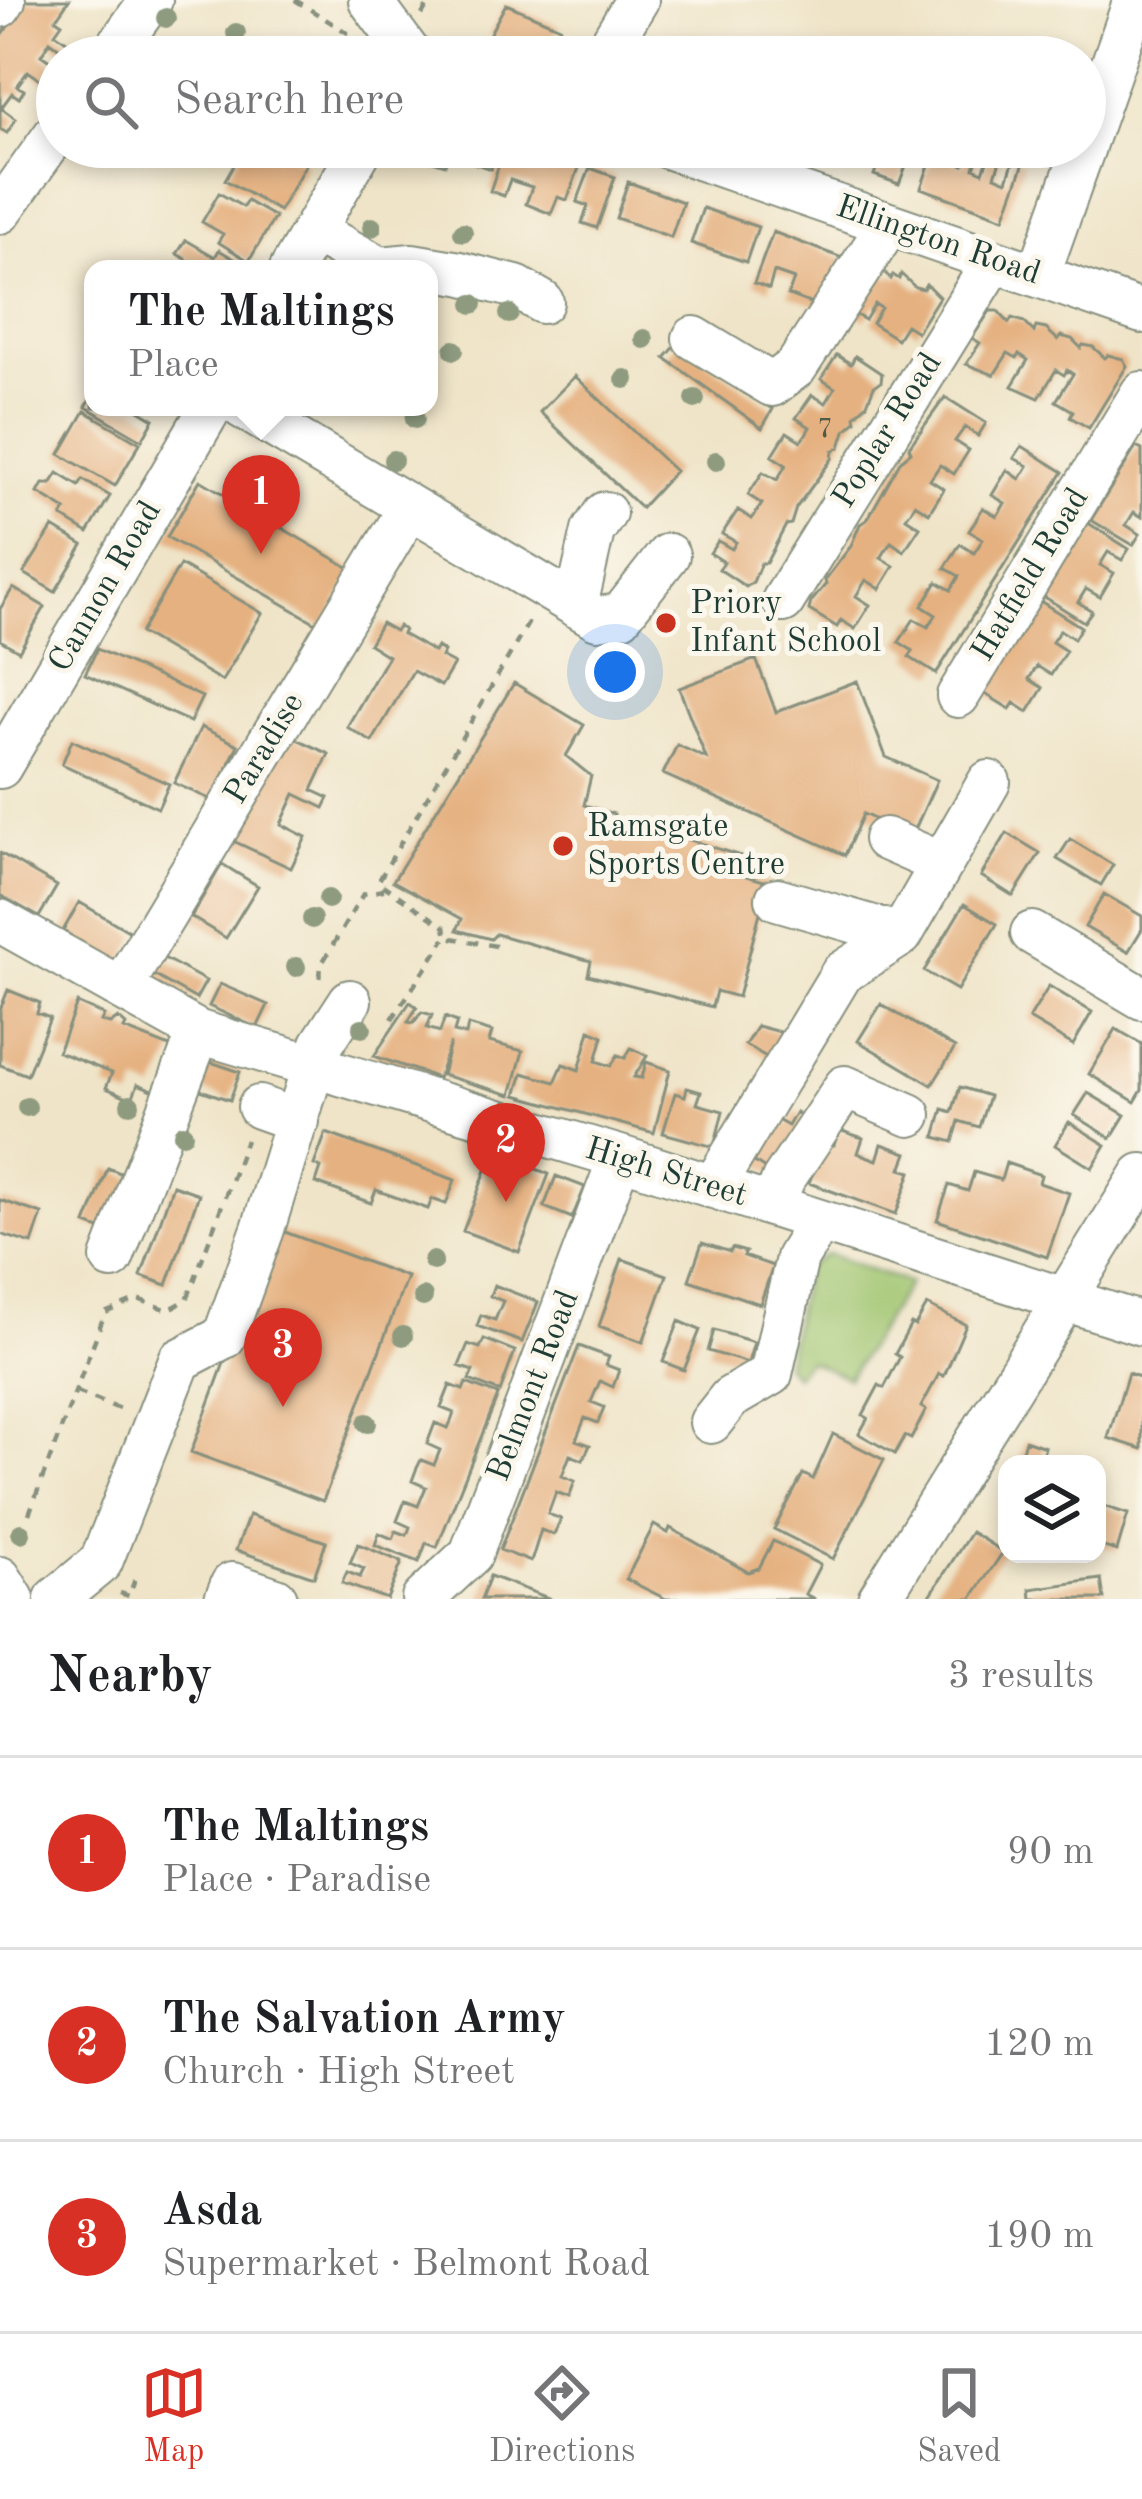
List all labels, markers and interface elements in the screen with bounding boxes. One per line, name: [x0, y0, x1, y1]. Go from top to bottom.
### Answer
search box: [36, 36, 1106, 168]
icon: search: [78, 69, 144, 135]
text: Search here: [174, 79, 404, 124]
street label: Ellington Road: [832, 191, 1044, 291]
popup: [84, 260, 438, 416]
text: The Maltings: [127, 291, 395, 336]
text: Place: [127, 346, 219, 385]
street label: Poplar Road: [827, 348, 949, 514]
house number: 7: [817, 416, 833, 443]
pin: 1: [222, 455, 300, 554]
street label: Hatfield Road: [967, 483, 1095, 667]
street label: Cannon Road: [44, 496, 168, 678]
place label: Priory Infant School: [690, 588, 881, 659]
marker: Priory Infant School: [653, 610, 679, 636]
your location: [585, 642, 645, 702]
street label: Paradise: [219, 688, 311, 810]
place label: Ramsgate Sports Centre: [587, 811, 785, 882]
marker: Ramsgate Sports Centre: [550, 833, 576, 859]
pin: 2: [467, 1103, 545, 1202]
street label: High Street: [581, 1133, 751, 1213]
street label: Belmont Road: [482, 1286, 586, 1486]
pin: 3: [244, 1308, 322, 1407]
map controls: [998, 1455, 1106, 1563]
button: layers: [998, 1455, 1106, 1563]
text: Nearby: [48, 1652, 213, 1703]
text: 3 results: [948, 1657, 1094, 1696]
text: The Maltings: [162, 1806, 429, 1851]
text: 1: [76, 1833, 98, 1872]
text: 90 m: [1007, 1833, 1094, 1872]
text: Place · Paradise: [162, 1861, 431, 1900]
text: The Salvation Army: [162, 1998, 566, 2043]
text: 2: [76, 2025, 98, 2064]
text: 120 m: [984, 2025, 1094, 2064]
text: Church · High Street: [162, 2053, 515, 2092]
text: Asda: [162, 2190, 262, 2235]
text: 3: [76, 2217, 98, 2256]
text: 190 m: [984, 2217, 1094, 2256]
text: Supermarket · Belmont Road: [162, 2245, 650, 2284]
tab: Map: [141, 2360, 207, 2473]
tab: Directions: [489, 2360, 635, 2473]
tab: Saved: [917, 2360, 1001, 2473]

